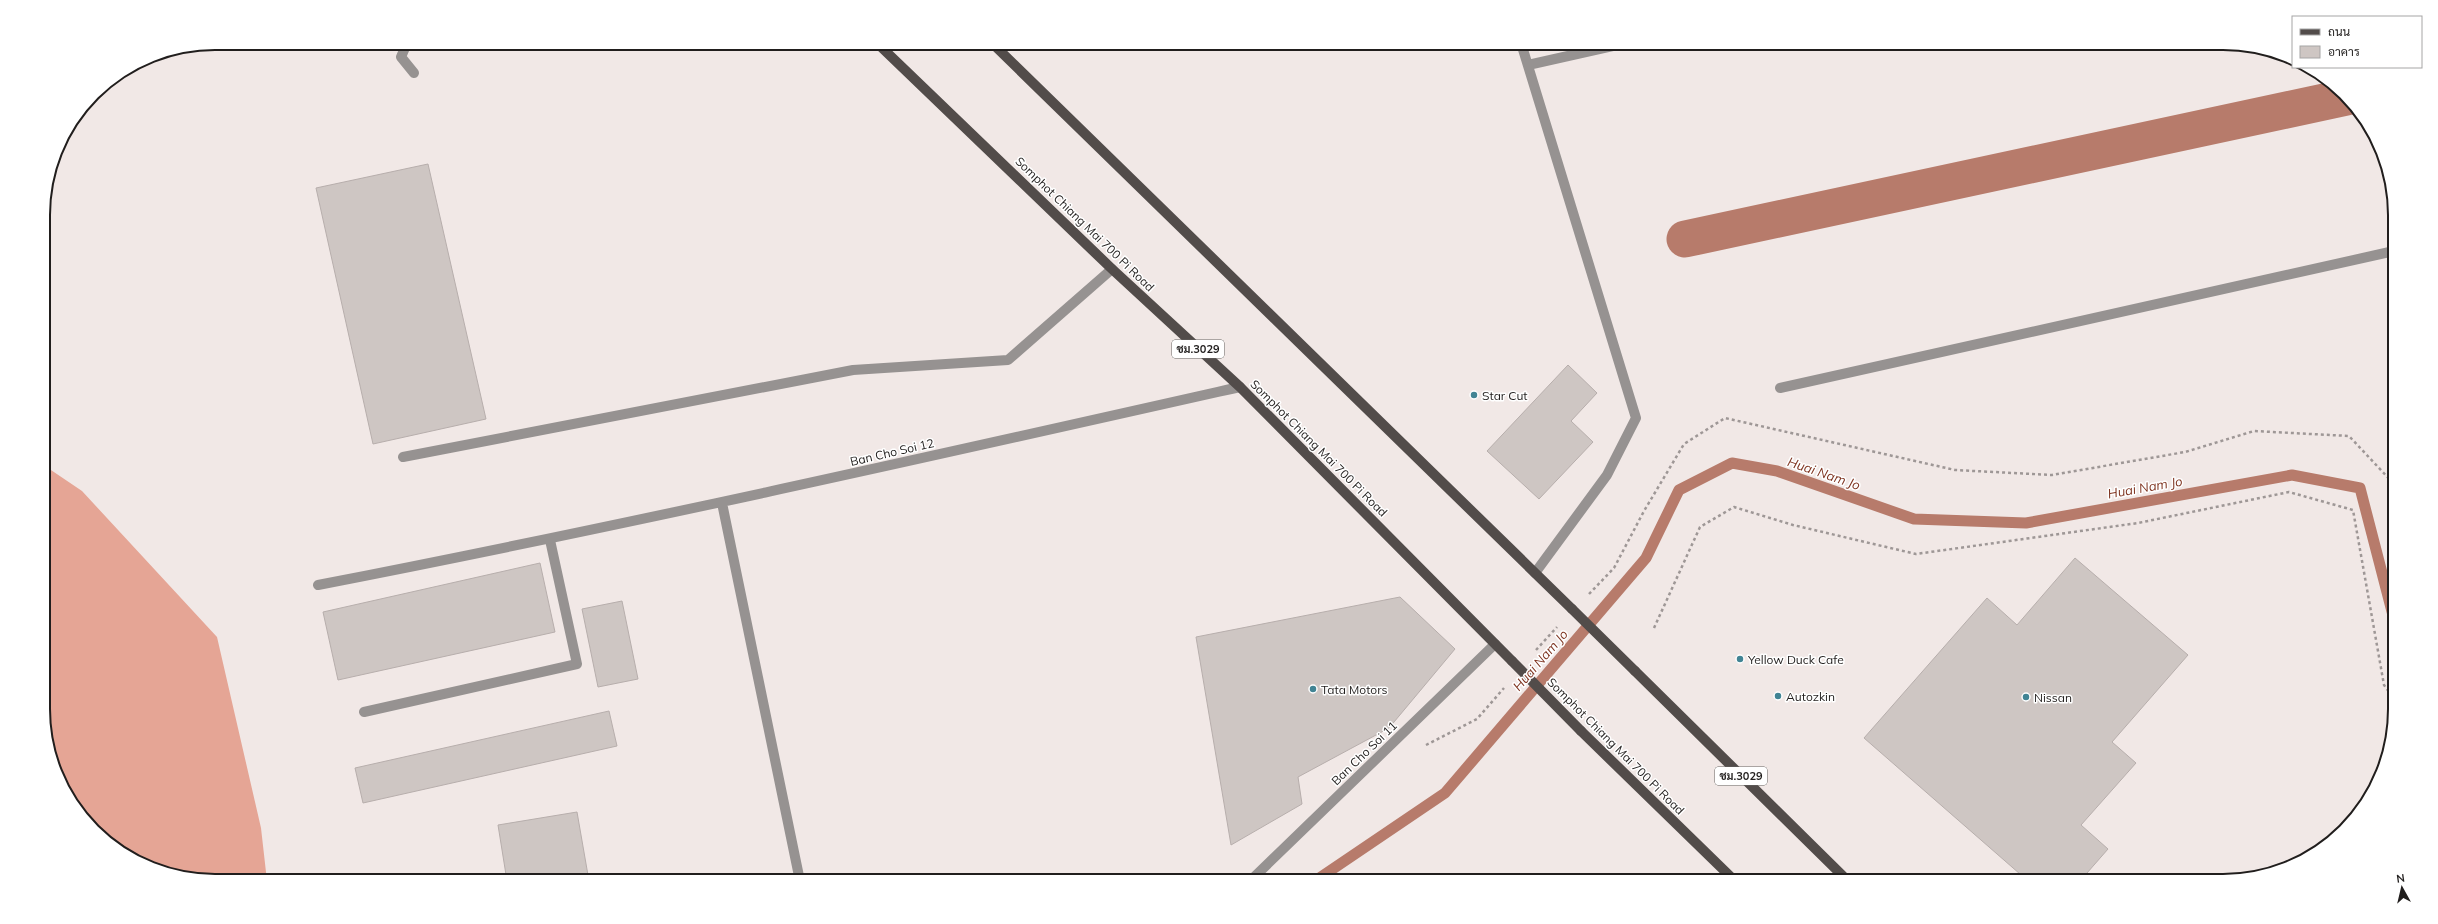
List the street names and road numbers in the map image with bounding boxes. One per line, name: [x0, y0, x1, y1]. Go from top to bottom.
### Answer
street label: Somphot Chiang Mai 700 Pi Road: [1012, 154, 1158, 294]
road number: ชม.3029: [1172, 340, 1224, 358]
street label: Somphot Chiang Mai 700 Pi Road: [1247, 376, 1391, 520]
street label: Ban Cho Soi 12: [849, 435, 935, 469]
street label: Somphot Chiang Mai 700 Pi Road: [1544, 674, 1688, 818]
street label: Ban Cho Soi 11: [1328, 718, 1400, 788]
road number: ชม.3029: [1715, 767, 1767, 785]

